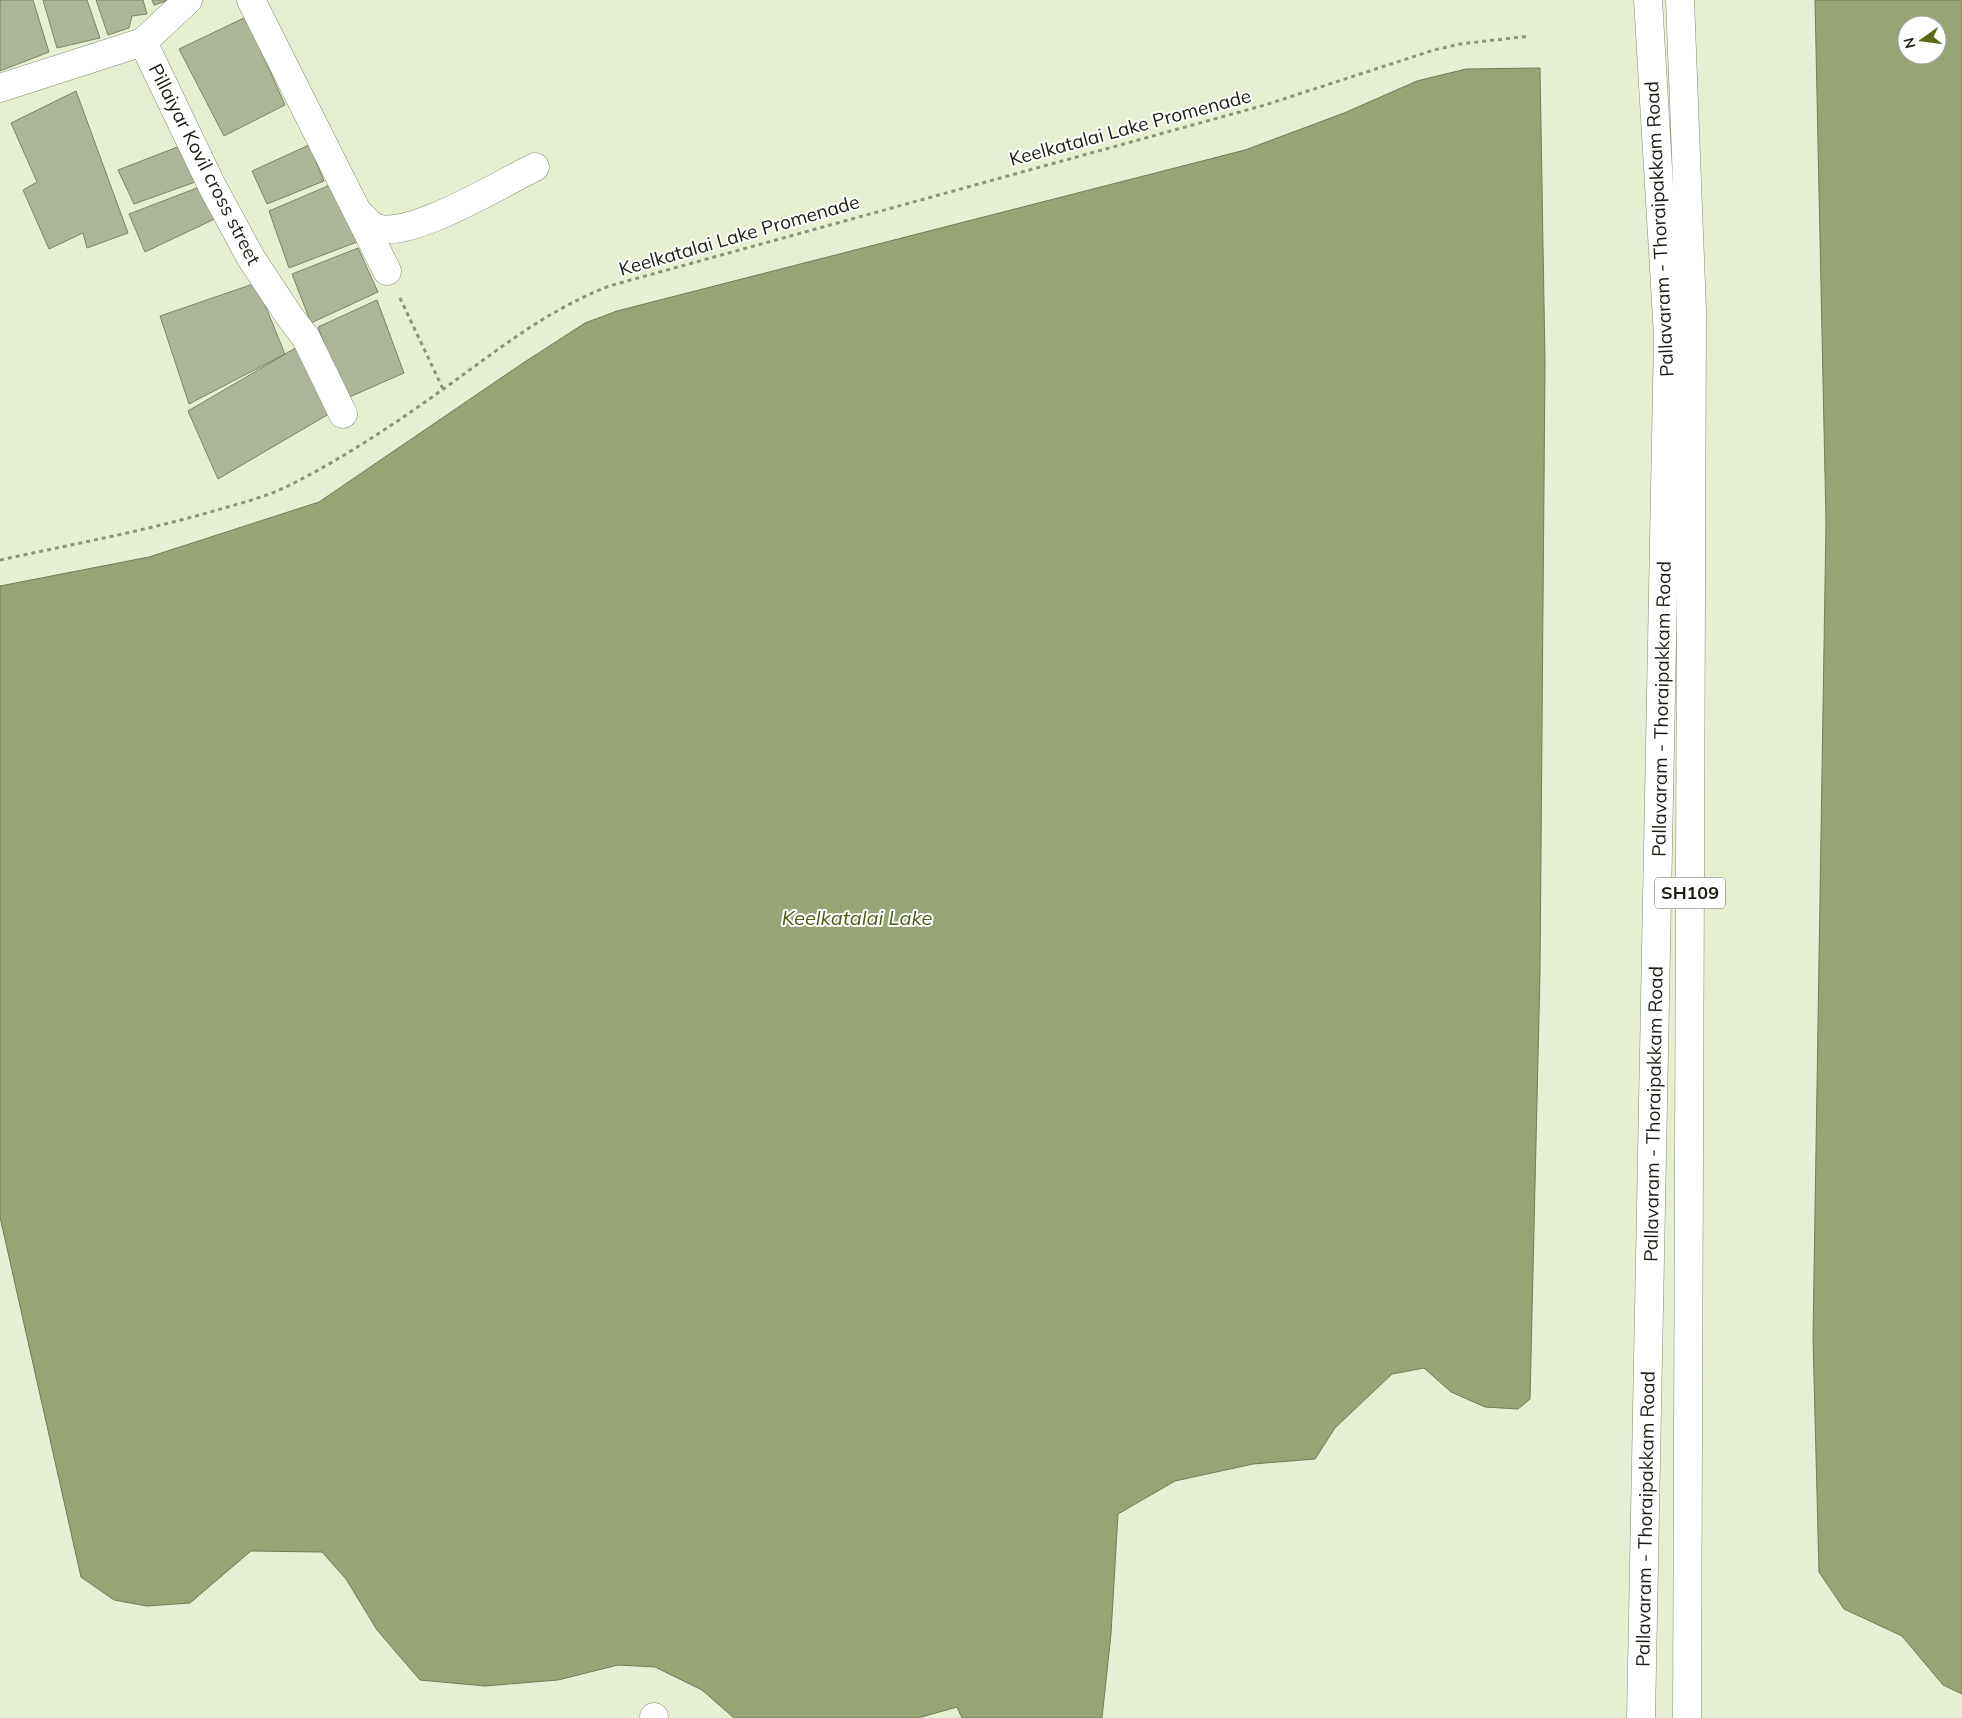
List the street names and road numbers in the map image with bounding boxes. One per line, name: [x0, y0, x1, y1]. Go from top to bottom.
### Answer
street label: Pillaiyar Kovil cross street: [144, 59, 266, 269]
street label: Pallavaram - Thoraipakkam Road: [1639, 81, 1679, 377]
street label: Keelkatalai Lake Promenade: [1007, 83, 1253, 171]
street label: Keelkatalai Lake Promenade: [616, 189, 862, 281]
street label: Pallavaram - Thoraipakkam Road: [1646, 561, 1676, 857]
road number: SH109: [1655, 878, 1725, 908]
street label: Pallavaram - Thoraipakkam Road: [1638, 966, 1668, 1262]
street label: Pallavaram - Thoraipakkam Road: [1630, 1371, 1660, 1667]

